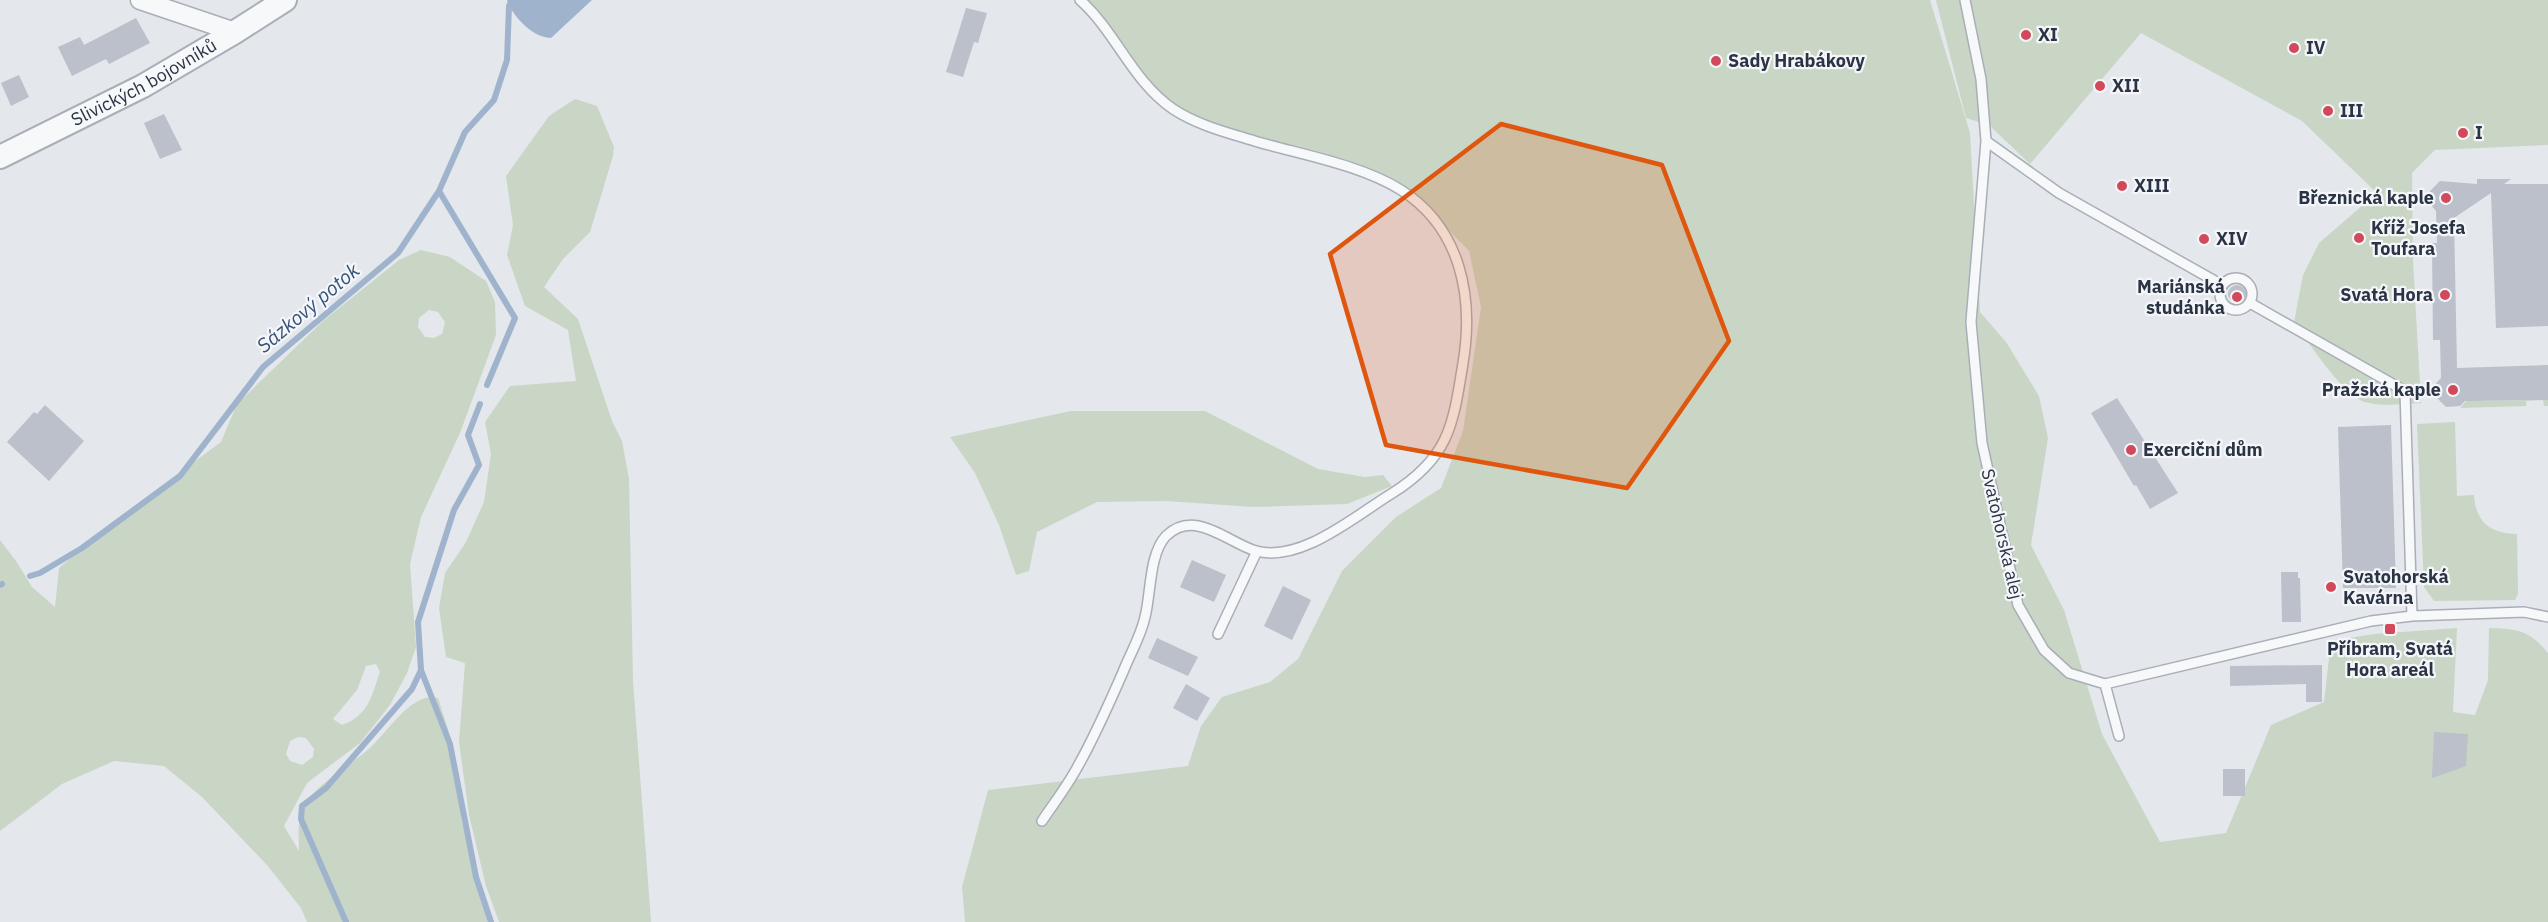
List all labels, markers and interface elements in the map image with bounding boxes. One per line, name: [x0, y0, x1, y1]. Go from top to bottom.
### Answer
place label: XI: [2038, 23, 2058, 46]
marker: XI: [2019, 28, 2033, 42]
street label: Slivických bojovníků: [67, 33, 221, 131]
place label: IV: [2306, 36, 2326, 59]
marker: IV: [2287, 41, 2301, 55]
place label: Sady Hrabákovy: [1728, 49, 1865, 72]
marker: Sady Hrabákovy: [1709, 54, 1723, 68]
place label: XII: [2112, 74, 2140, 97]
marker: XII: [2093, 79, 2107, 93]
place label: III: [2340, 99, 2363, 122]
marker: III: [2321, 104, 2335, 118]
place label: I: [2475, 121, 2483, 144]
marker: I: [2456, 126, 2470, 140]
place label: XIII: [2134, 174, 2169, 197]
marker: XIII: [2115, 179, 2129, 193]
place label: Březnická kaple: [2298, 186, 2434, 209]
marker: Březnická kaple: [2439, 191, 2453, 205]
place label: Kříž Josefa Toufara: [2371, 216, 2465, 260]
place label: XIV: [2216, 227, 2248, 250]
marker: Kříž Josefa Toufara: [2352, 231, 2366, 245]
marker: XIV: [2197, 232, 2211, 246]
water label: Sázkový potok: [250, 256, 365, 359]
place label: Mariánská studánka: [2137, 275, 2225, 319]
place label: Svatá Hora: [2340, 283, 2433, 306]
marker: Svatá Hora: [2438, 288, 2452, 302]
marker: Mariánská studánka: [2230, 290, 2244, 304]
place label: Pražská kaple: [2322, 378, 2441, 401]
marker: Pražská kaple: [2446, 383, 2460, 397]
place label: Exerciční dům: [2143, 438, 2263, 461]
marker: Exerciční dům: [2124, 443, 2138, 457]
street label: Svatohorská alej: [1976, 467, 2029, 601]
place label: Svatohorská Kavárna: [2343, 565, 2449, 609]
marker: Svatohorská Kavárna: [2324, 580, 2338, 594]
marker: Příbram, Svatá Hora areál: [2383, 622, 2397, 636]
place label: Příbram, Svatá Hora areál: [2327, 637, 2453, 681]

